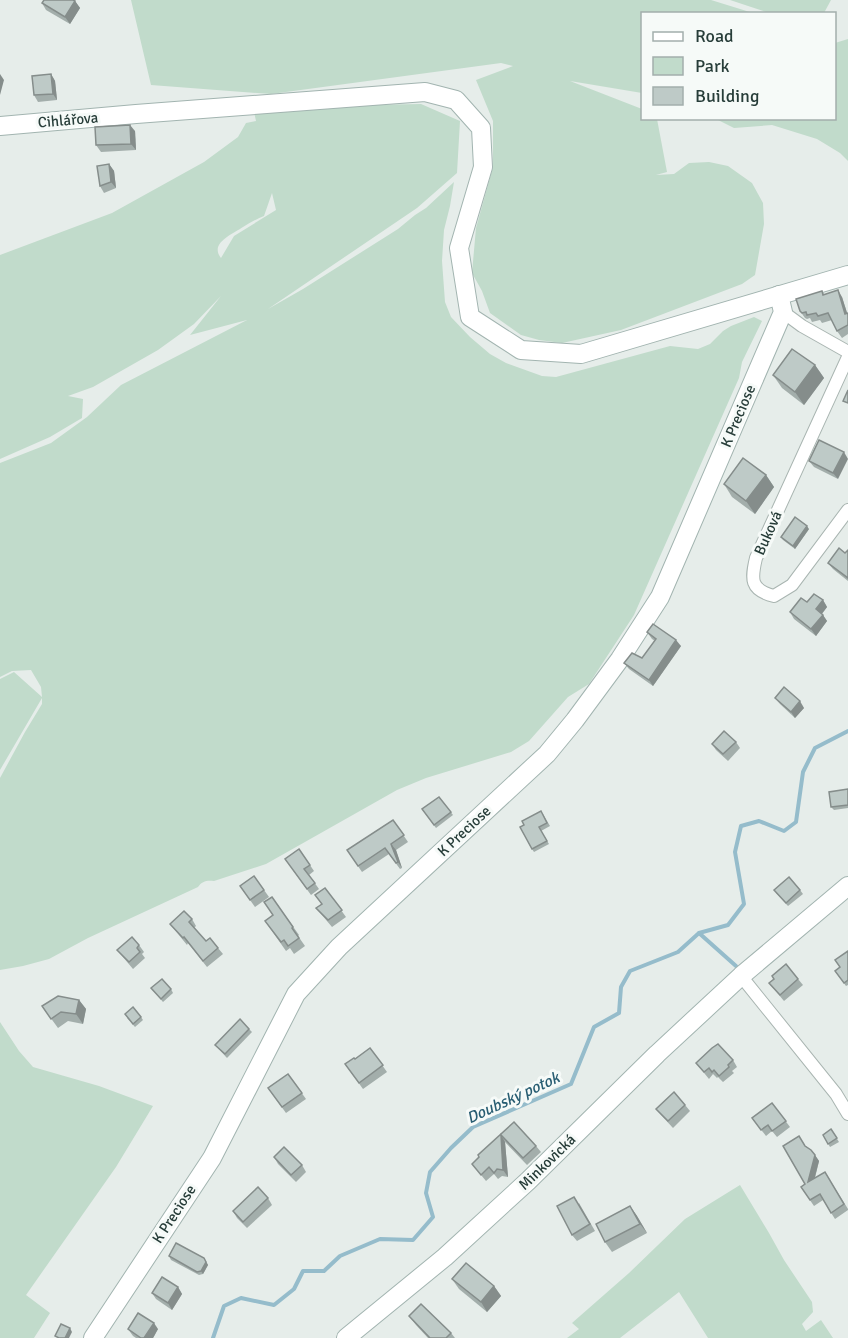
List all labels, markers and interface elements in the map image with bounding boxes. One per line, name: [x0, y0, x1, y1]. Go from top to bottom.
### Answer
legend: [641, 12, 836, 120]
text: Road: [695, 25, 734, 47]
text: Park: [695, 55, 730, 77]
text: Building: [695, 85, 759, 107]
street label: Cihlářova: [37, 108, 99, 132]
street label: K Preciose: [717, 382, 759, 450]
street label: Buková: [750, 508, 786, 558]
street label: K Preciose: [434, 802, 494, 860]
water label: Doubský potok: [463, 1067, 564, 1128]
street label: Minkovická: [515, 1130, 579, 1194]
street label: K Preciose: [148, 1181, 200, 1247]

